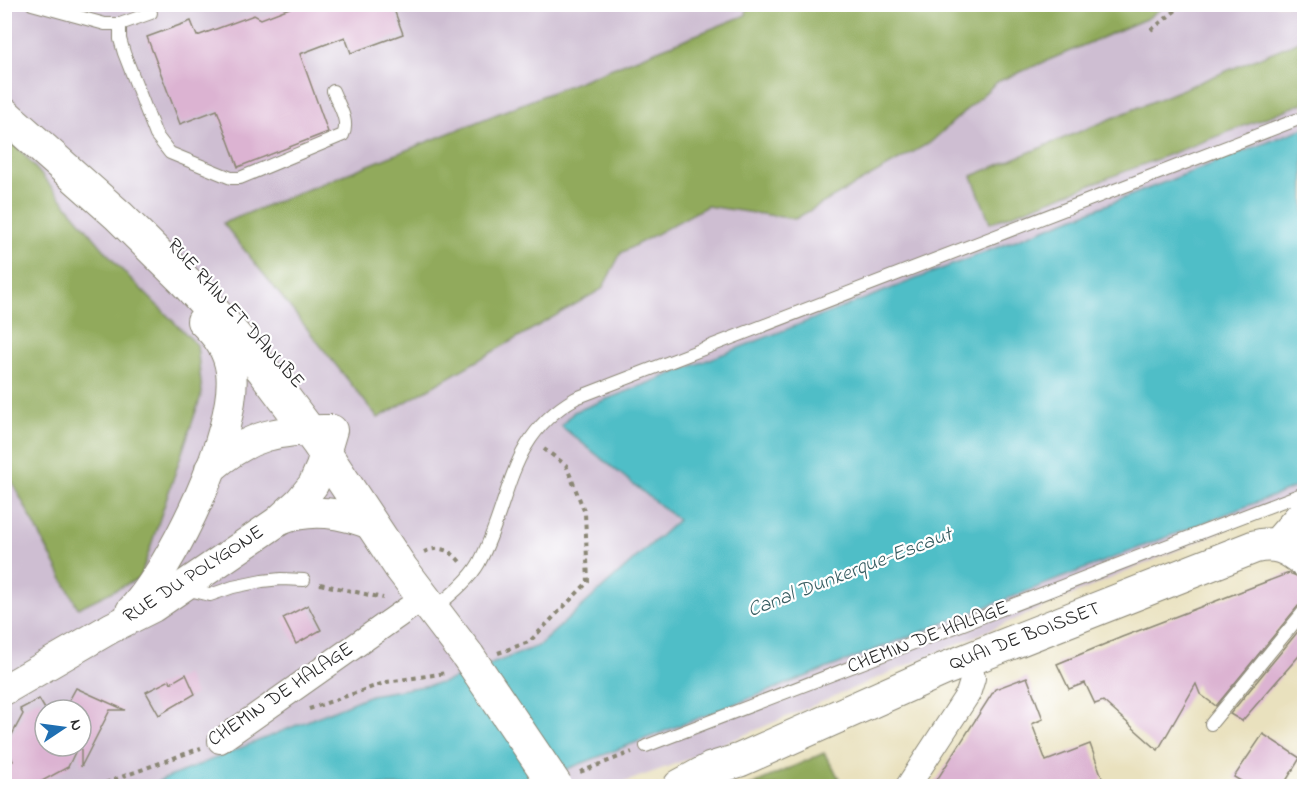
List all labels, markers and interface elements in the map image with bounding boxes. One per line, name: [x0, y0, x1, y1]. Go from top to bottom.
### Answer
street label: RUE RHIN ET DANUBE: [159, 232, 311, 396]
street label: RUE DU POLYGONE: [118, 519, 270, 631]
water label: Canal Dunkerque-Escaut: [743, 519, 959, 626]
street label: CHEMIN DE HALAGE: [843, 594, 1013, 682]
street label: QUAI DE BOISSET: [945, 595, 1105, 679]
street label: CHEMIN DE HALAGE: [202, 635, 360, 755]
north arrow: [33, 698, 93, 758]
text: N: [63, 717, 89, 733]

